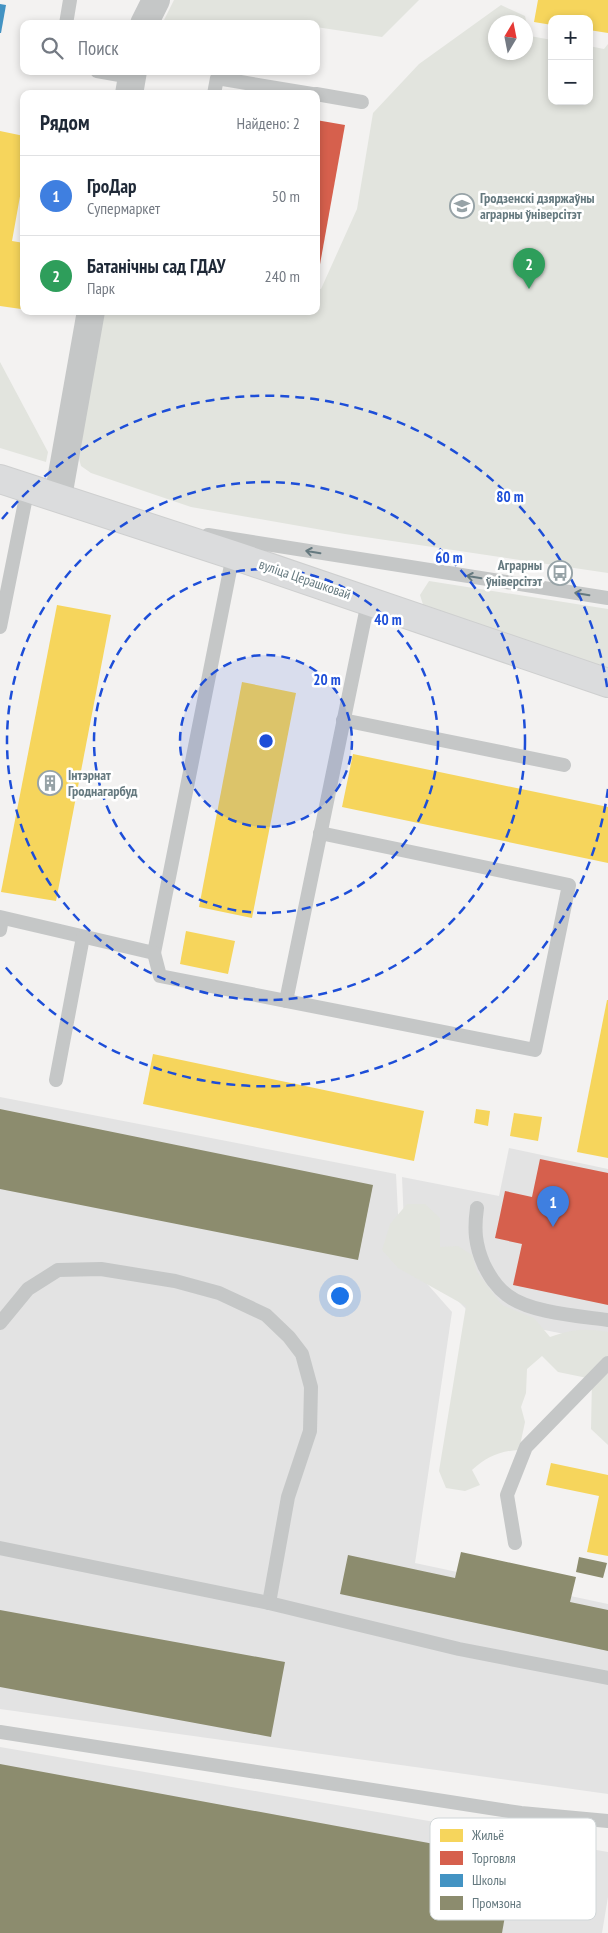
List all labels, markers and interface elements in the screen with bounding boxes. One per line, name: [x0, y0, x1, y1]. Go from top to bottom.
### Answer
north arrow: [488, 15, 533, 60]
map controls: [548, 15, 593, 105]
button: +: [548, 15, 593, 60]
search box: [20, 20, 320, 75]
icon: search: [38, 34, 66, 62]
text: Поиск: [78, 36, 119, 60]
button: −: [548, 60, 593, 105]
text: Рядом: [40, 109, 90, 136]
text: Найдено: 2: [237, 113, 300, 133]
text: ГроДар: [87, 174, 137, 198]
text: 1: [52, 186, 60, 206]
text: 50 m: [272, 186, 300, 206]
place label: Гродзенскі дзяржаўны аграрны ўніверсітэт: [480, 189, 595, 223]
school or university icon: Гродзенскі дзяржаўны аграрны ўніверсітэт: [449, 193, 475, 219]
text: Супермаркет: [87, 198, 160, 218]
pin: 2: [513, 248, 545, 289]
text: Батанічны сад ГДАУ: [87, 254, 226, 278]
text: 2: [52, 266, 60, 286]
text: 240 m: [265, 266, 300, 286]
text: Парк: [87, 278, 115, 298]
text: 80 m: [496, 487, 524, 506]
one-way arrow: [306, 547, 322, 557]
text: 60 m: [435, 548, 463, 567]
street label: вуліца Церашковай: [257, 555, 353, 603]
place label: Аграрны ўніверсітэт: [485, 556, 542, 590]
bus stop icon: Аграрны ўніверсітэт: [547, 560, 573, 586]
one-way arrow: [466, 572, 482, 582]
one-way arrow: [575, 589, 591, 599]
text: 40 m: [374, 610, 402, 629]
text: 20 m: [313, 670, 341, 689]
centre of rings: [257, 732, 275, 750]
place label: Інтэрнат Гроднагарбуд: [68, 766, 138, 800]
building icon: Інтэрнат Гроднагарбуд: [37, 770, 63, 796]
pin: 1: [537, 1186, 569, 1227]
your location: [327, 1283, 353, 1309]
legend: [430, 1818, 596, 1920]
text: Жильё: [471, 1826, 504, 1844]
text: Торговля: [472, 1849, 516, 1867]
text: Школы: [472, 1871, 506, 1889]
text: Промзона: [472, 1894, 521, 1912]

